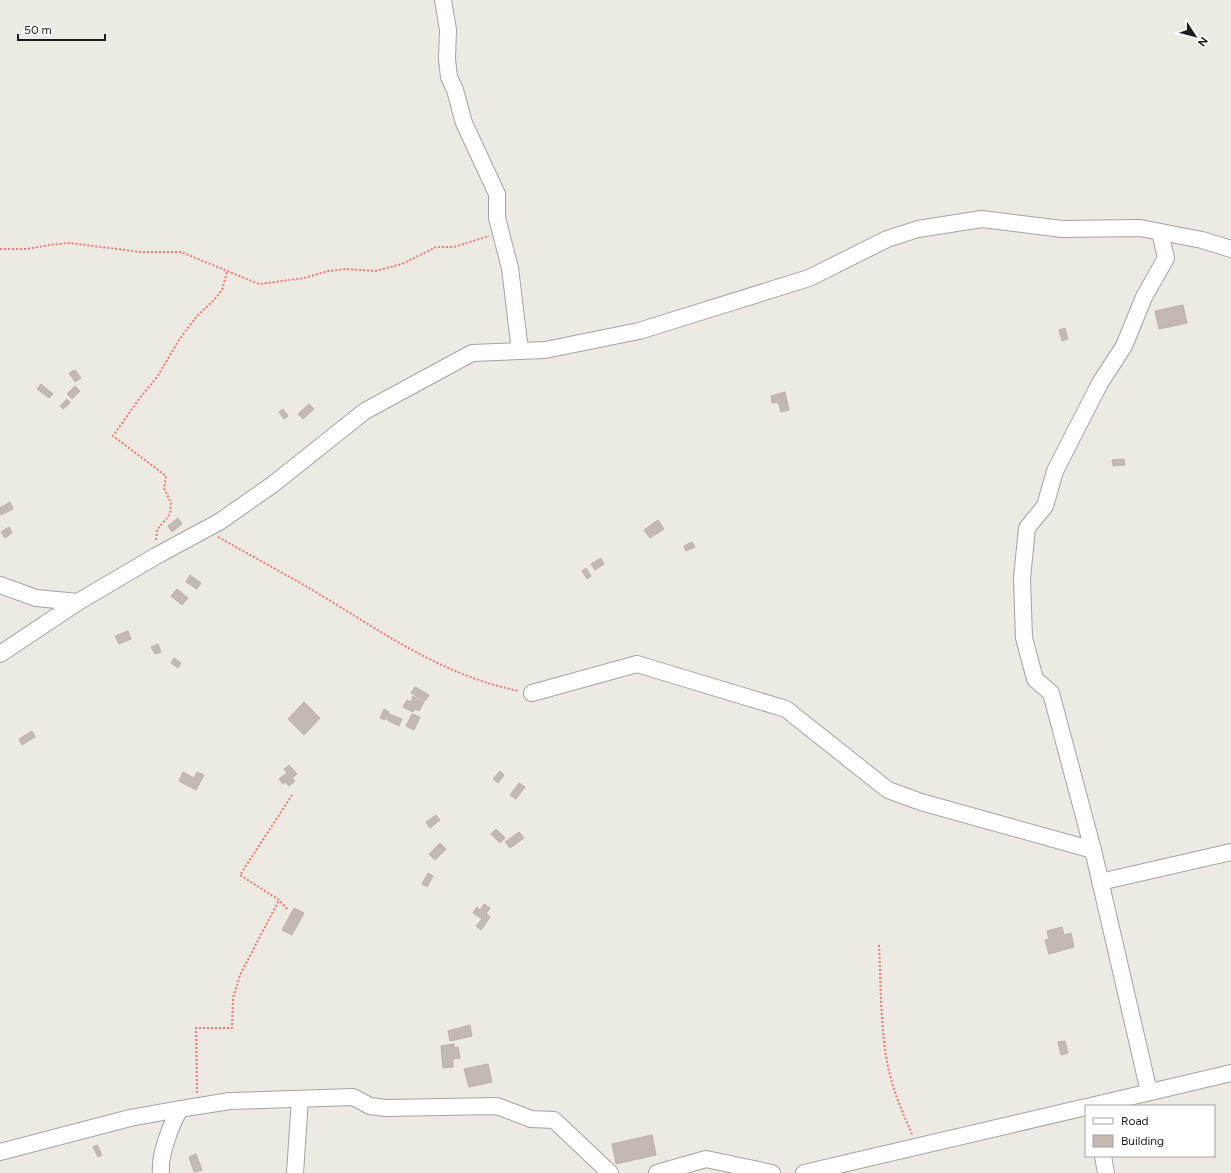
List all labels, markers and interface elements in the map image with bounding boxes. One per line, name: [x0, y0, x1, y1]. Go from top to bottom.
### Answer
scale bar: [18, 16, 105, 42]
north arrow: [1175, 16, 1215, 56]
text: 50 m: [24, 23, 52, 37]
text: N: [1195, 34, 1210, 49]
legend: [1085, 1105, 1215, 1157]
text: Road: [1121, 1114, 1149, 1128]
text: Building: [1121, 1134, 1164, 1148]

